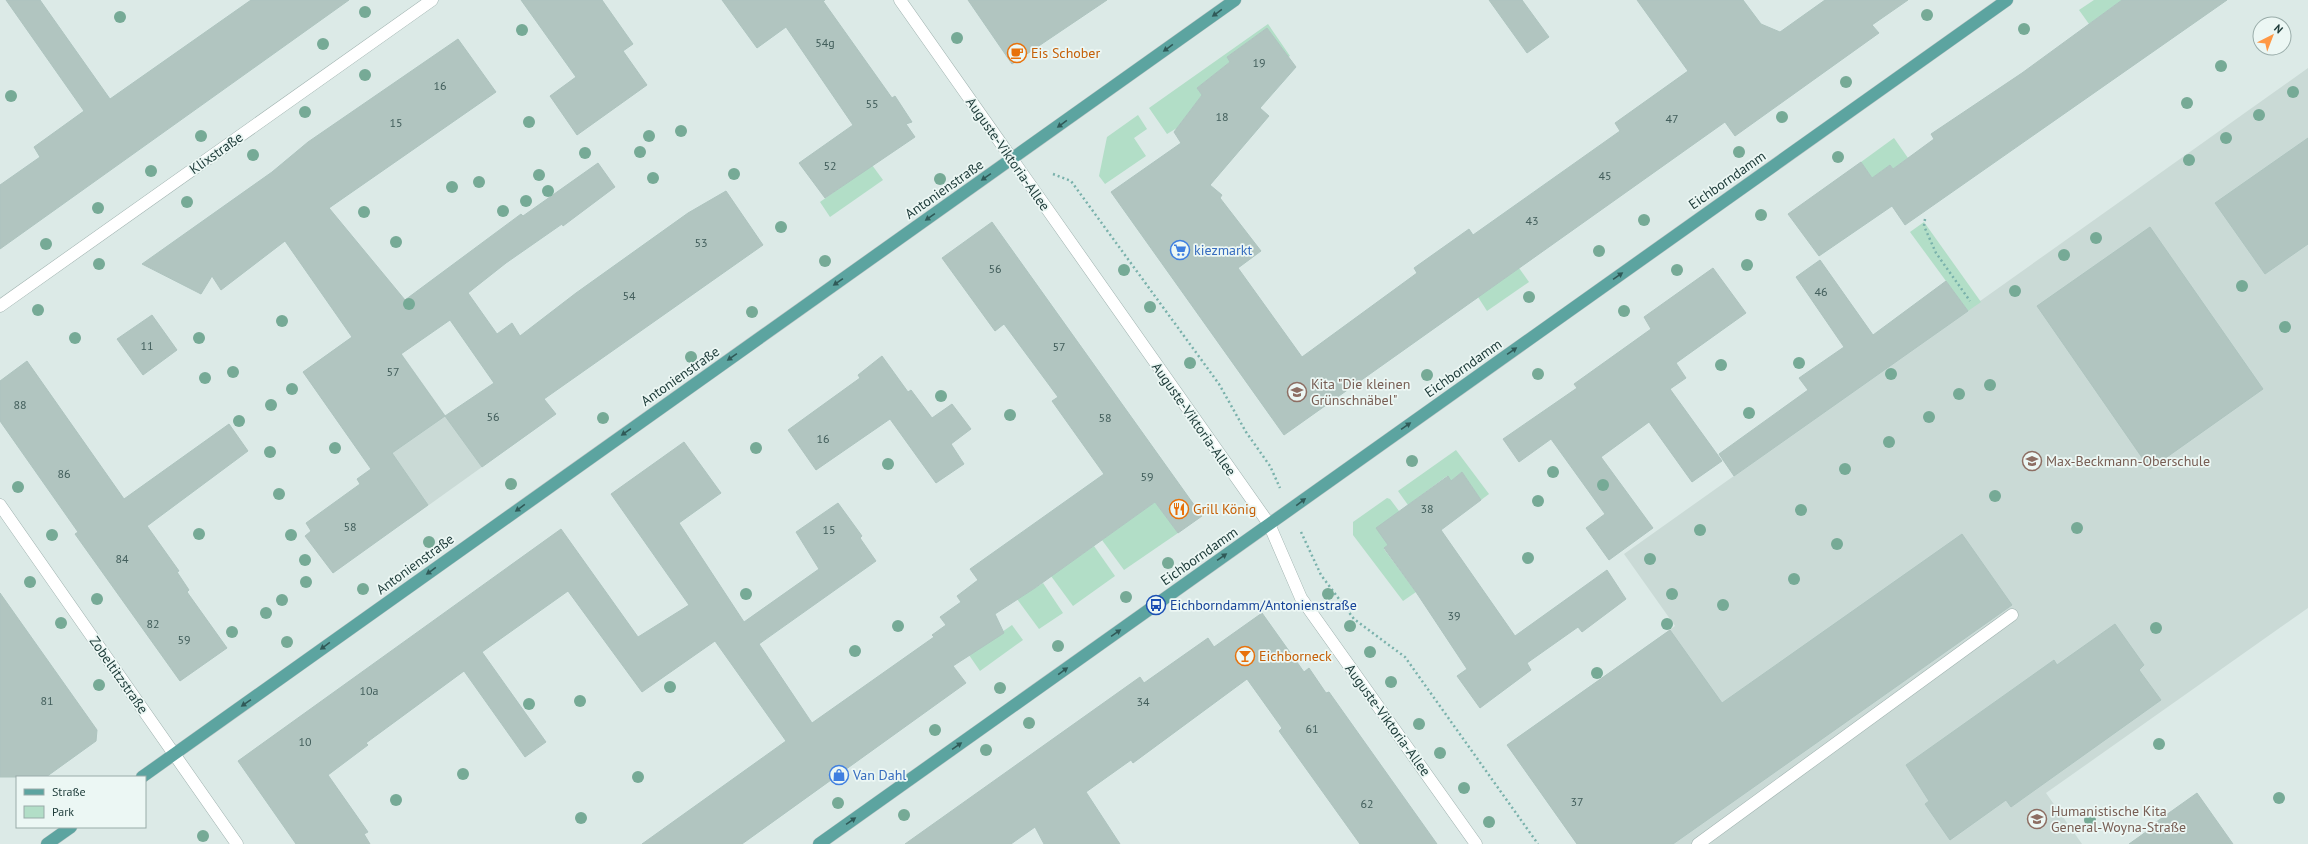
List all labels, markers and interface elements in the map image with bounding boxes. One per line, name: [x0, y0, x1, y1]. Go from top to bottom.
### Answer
one-way arrow: [1212, 8, 1222, 16]
north arrow: [2252, 16, 2292, 56]
text: N: [2271, 21, 2286, 36]
house number: 54g: [815, 35, 835, 50]
cafe icon: Eis Schober: [1006, 42, 1028, 64]
place label: Eis Schober: [1031, 44, 1100, 62]
one-way arrow: [1163, 44, 1174, 52]
house number: 19: [1252, 55, 1266, 70]
house number: 16: [433, 78, 447, 93]
street label: Auguste-Viktoria-Allee: [962, 94, 1054, 214]
house number: 55: [865, 96, 879, 111]
house number: 18: [1215, 109, 1229, 124]
house number: 47: [1665, 111, 1679, 126]
house number: 15: [389, 115, 403, 130]
one-way arrow: [1057, 119, 1068, 128]
street label: Klixstraße: [186, 128, 246, 178]
street label: Eichborndamm: [1685, 147, 1769, 213]
street label: Antonienstraße: [901, 155, 987, 223]
house number: 52: [823, 158, 837, 173]
house number: 45: [1598, 168, 1612, 183]
one-way arrow: [981, 173, 992, 181]
one-way arrow: [925, 213, 935, 221]
house number: 43: [1525, 213, 1539, 228]
house number: 53: [694, 235, 708, 250]
supermarket icon: kiezmarkt: [1169, 239, 1191, 261]
place label: kiezmarkt: [1194, 241, 1252, 259]
house number: 56: [988, 261, 1002, 276]
one-way arrow: [1613, 272, 1624, 280]
one-way arrow: [833, 278, 843, 286]
house number: 46: [1814, 284, 1828, 299]
house number: 54: [622, 288, 636, 303]
street label: Eichborndamm: [1421, 335, 1505, 401]
house number: 11: [140, 338, 154, 353]
house number: 57: [1052, 339, 1066, 354]
street label: Antonienstraße: [637, 342, 723, 410]
one-way arrow: [1507, 347, 1518, 355]
one-way arrow: [727, 353, 737, 361]
street label: Auguste-Viktoria-Allee: [1148, 359, 1240, 479]
house number: 57: [386, 364, 400, 379]
place label: Kita "Die kleinen Grünschnäbel": [1311, 375, 1410, 409]
school or university icon: Kita "Die kleinen Grünschnäbel": [1286, 381, 1308, 403]
house number: 88: [13, 397, 27, 412]
house number: 56: [486, 409, 500, 424]
house number: 58: [1098, 410, 1112, 425]
one-way arrow: [1401, 422, 1412, 430]
one-way arrow: [620, 428, 631, 436]
house number: 16: [816, 431, 830, 446]
school or university icon: Max-Beckmann-Oberschule: [2021, 450, 2043, 472]
place label: Max-Beckmann-Oberschule: [2046, 452, 2210, 470]
house number: 86: [57, 466, 71, 481]
house number: 59: [1140, 469, 1154, 484]
restaurant icon: Grill König: [1168, 498, 1190, 520]
one-way arrow: [1295, 498, 1306, 506]
place label: Grill König: [1193, 500, 1256, 518]
house number: 38: [1420, 501, 1434, 516]
one-way arrow: [514, 504, 525, 512]
house number: 58: [343, 519, 357, 534]
house number: 15: [822, 522, 836, 537]
street label: Eichborndamm: [1157, 523, 1241, 589]
street label: Antonienstraße: [373, 530, 457, 598]
house number: 84: [115, 551, 129, 566]
one-way arrow: [1217, 553, 1228, 561]
one-way arrow: [426, 567, 436, 575]
bus stop icon: Eichborndamm/Antonienstraße: [1145, 594, 1167, 616]
place label: Eichborndamm/Antonienstraße: [1170, 596, 1357, 614]
house number: 39: [1447, 608, 1461, 623]
house number: 82: [146, 616, 160, 631]
one-way arrow: [1111, 629, 1122, 637]
house number: 59: [177, 632, 191, 647]
street label: Zobeltitzstraße: [86, 633, 152, 717]
one-way arrow: [320, 642, 331, 651]
bar icon: Eichborneck: [1234, 645, 1256, 667]
place label: Eichborneck: [1259, 647, 1332, 665]
street label: Auguste-Viktoria-Allee: [1341, 660, 1435, 780]
one-way arrow: [1058, 667, 1068, 675]
house number: 10a: [359, 683, 379, 698]
house number: 81: [40, 693, 54, 708]
house number: 34: [1136, 694, 1150, 709]
one-way arrow: [241, 699, 251, 707]
house number: 61: [1305, 721, 1319, 736]
house number: 10: [298, 734, 312, 749]
one-way arrow: [952, 742, 963, 750]
shop icon: Van Dahl: [828, 764, 850, 786]
place label: Van Dahl: [852, 766, 906, 784]
legend: [16, 776, 146, 828]
text: Straße: [52, 784, 86, 799]
house number: 37: [1570, 794, 1584, 809]
house number: 62: [1360, 796, 1374, 811]
place label: Humanistische Kita General-Woyna-Straße: [2051, 802, 2186, 836]
text: Park: [52, 804, 74, 819]
school or university icon: Humanistische Kita General-Woyna-Straße: [2026, 808, 2048, 830]
one-way arrow: [846, 817, 857, 825]

